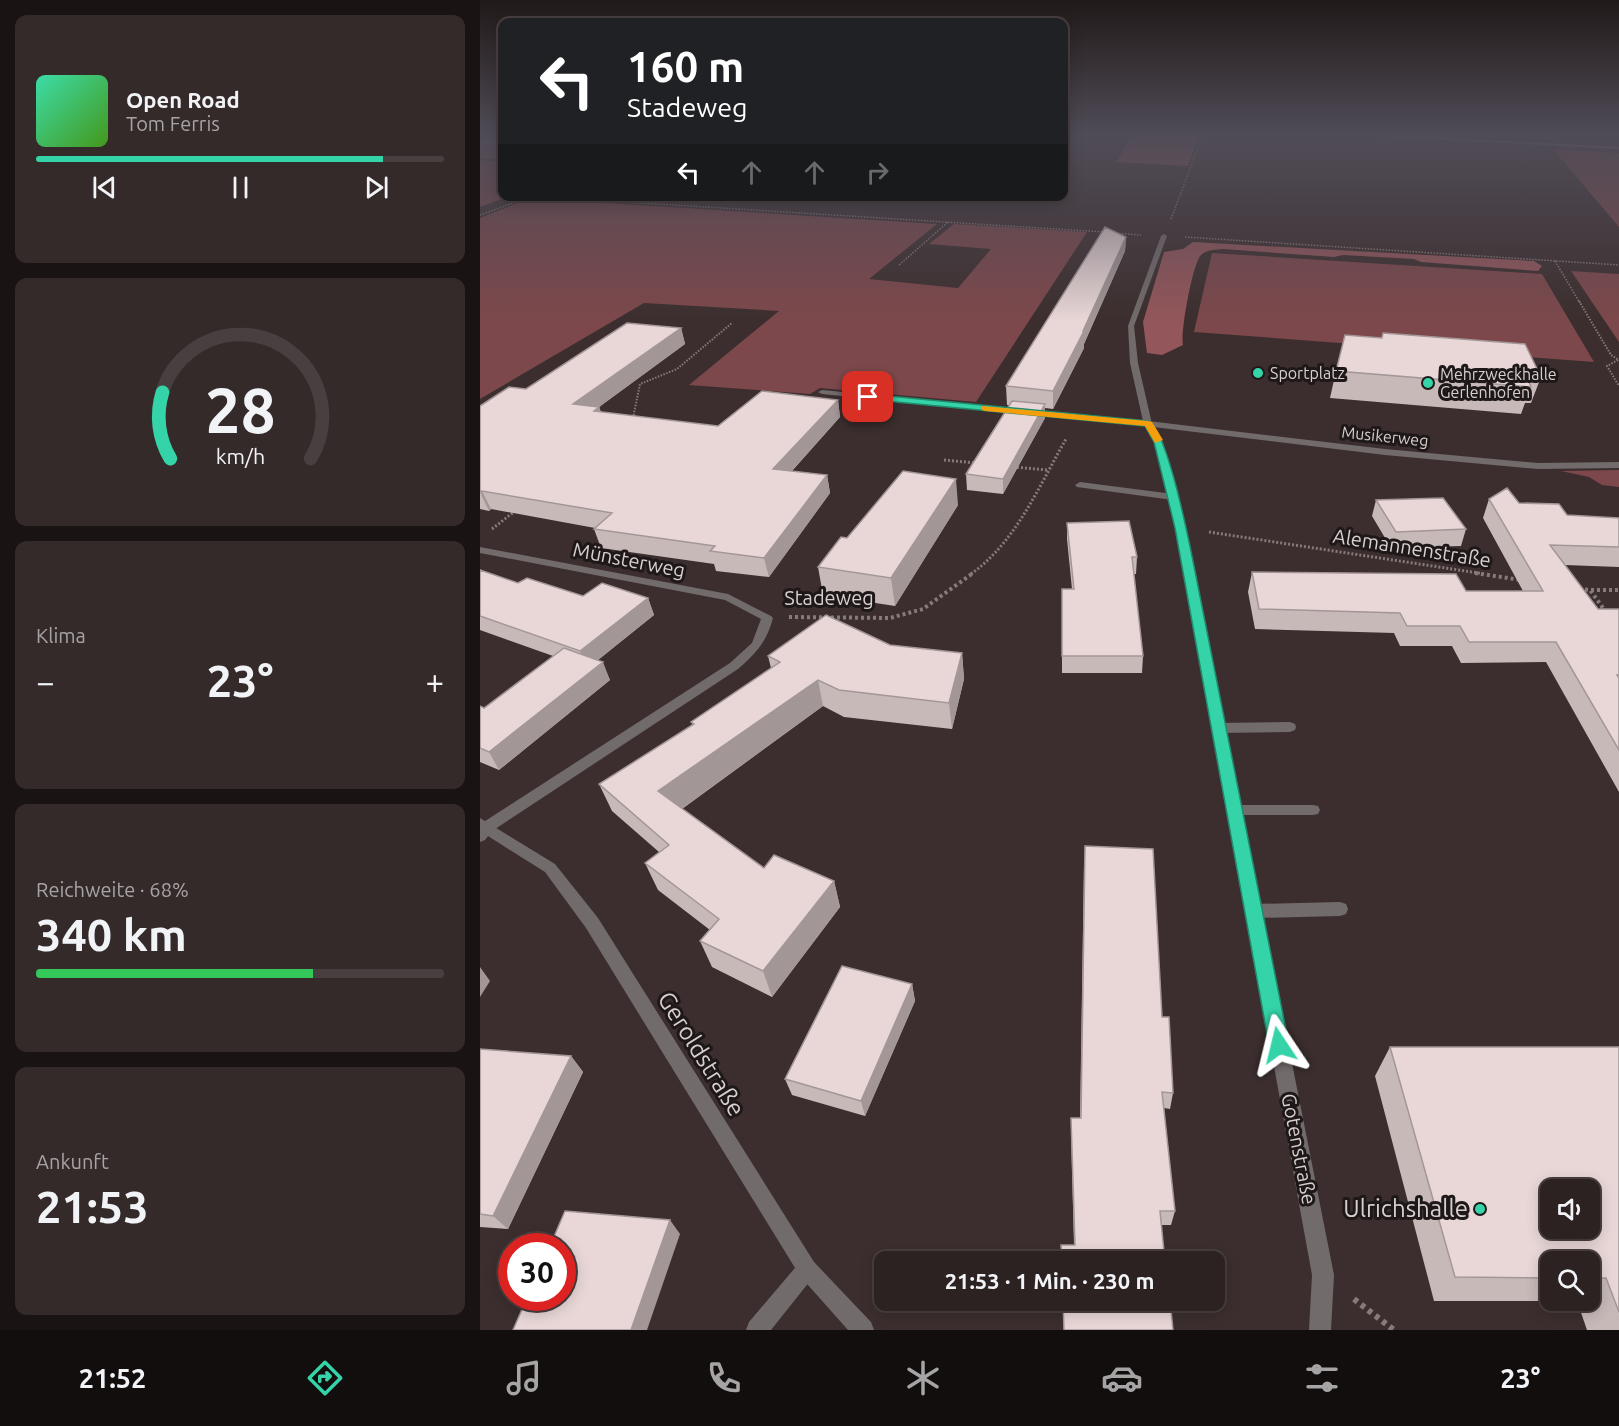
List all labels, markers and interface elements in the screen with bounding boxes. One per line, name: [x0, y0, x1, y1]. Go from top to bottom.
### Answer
icon: left: [528, 42, 606, 120]
text: 160 m: [627, 43, 744, 90]
text: Open Road: [126, 87, 240, 112]
text: Stadeweg: [627, 92, 748, 122]
text: Tom Ferris: [126, 112, 220, 135]
icon: left: [672, 156, 705, 189]
icon: ahead: [735, 156, 768, 189]
icon: ahead: [798, 156, 831, 189]
icon: right: [861, 156, 894, 189]
icon: previous: [88, 171, 121, 204]
icon: pause: [224, 171, 257, 204]
icon: next: [360, 171, 393, 204]
place label: Sportplatz: [1270, 364, 1345, 382]
place label: Mehrzweckhalle Gerlenhofen: [1440, 365, 1557, 401]
marker: Sportplatz: [1251, 366, 1265, 380]
pin: [842, 371, 893, 422]
text: 28: [205, 375, 275, 445]
marker: Mehrzweckhalle Gerlenhofen: [1421, 376, 1435, 390]
icon: arrive: [851, 380, 884, 413]
street label: Musikerweg: [1341, 422, 1429, 450]
text: km/h: [215, 444, 265, 468]
street label: Alemannenstraße: [1331, 524, 1493, 571]
street label: Münsterweg: [571, 537, 687, 582]
street label: Stadeweg: [784, 586, 874, 609]
text: Klima: [36, 624, 86, 647]
text: 23°: [207, 655, 273, 706]
text: −: [36, 663, 55, 700]
text: +: [425, 663, 444, 700]
text: Reichweite · 68%: [36, 878, 189, 901]
text: 340 km: [36, 909, 187, 960]
street label: Geroldstraße: [652, 987, 750, 1121]
position arrow: [1247, 1013, 1311, 1077]
street label: Gotenstraße: [1277, 1091, 1322, 1206]
text: Ankunft: [36, 1150, 109, 1173]
map controls: [1540, 1179, 1600, 1311]
button: sound: [1540, 1179, 1600, 1239]
text: 21:53: [36, 1181, 149, 1232]
place label: Ulrichshalle: [1343, 1195, 1468, 1222]
marker: Ulrichshalle: [1473, 1202, 1487, 1216]
speed limit sign: 30: [498, 1233, 576, 1311]
button: search: [1540, 1251, 1600, 1311]
text: 21:53 · 1 Min. · 230 m: [945, 1268, 1154, 1293]
icon: directions: [304, 1357, 346, 1399]
icon: music: [503, 1357, 545, 1399]
icon: phone: [703, 1357, 745, 1399]
icon: climate: [902, 1357, 944, 1399]
icon: car: [1101, 1357, 1143, 1399]
icon: filters: [1301, 1357, 1343, 1399]
text: 21:52: [79, 1363, 146, 1393]
text: 23°: [1500, 1363, 1540, 1393]

